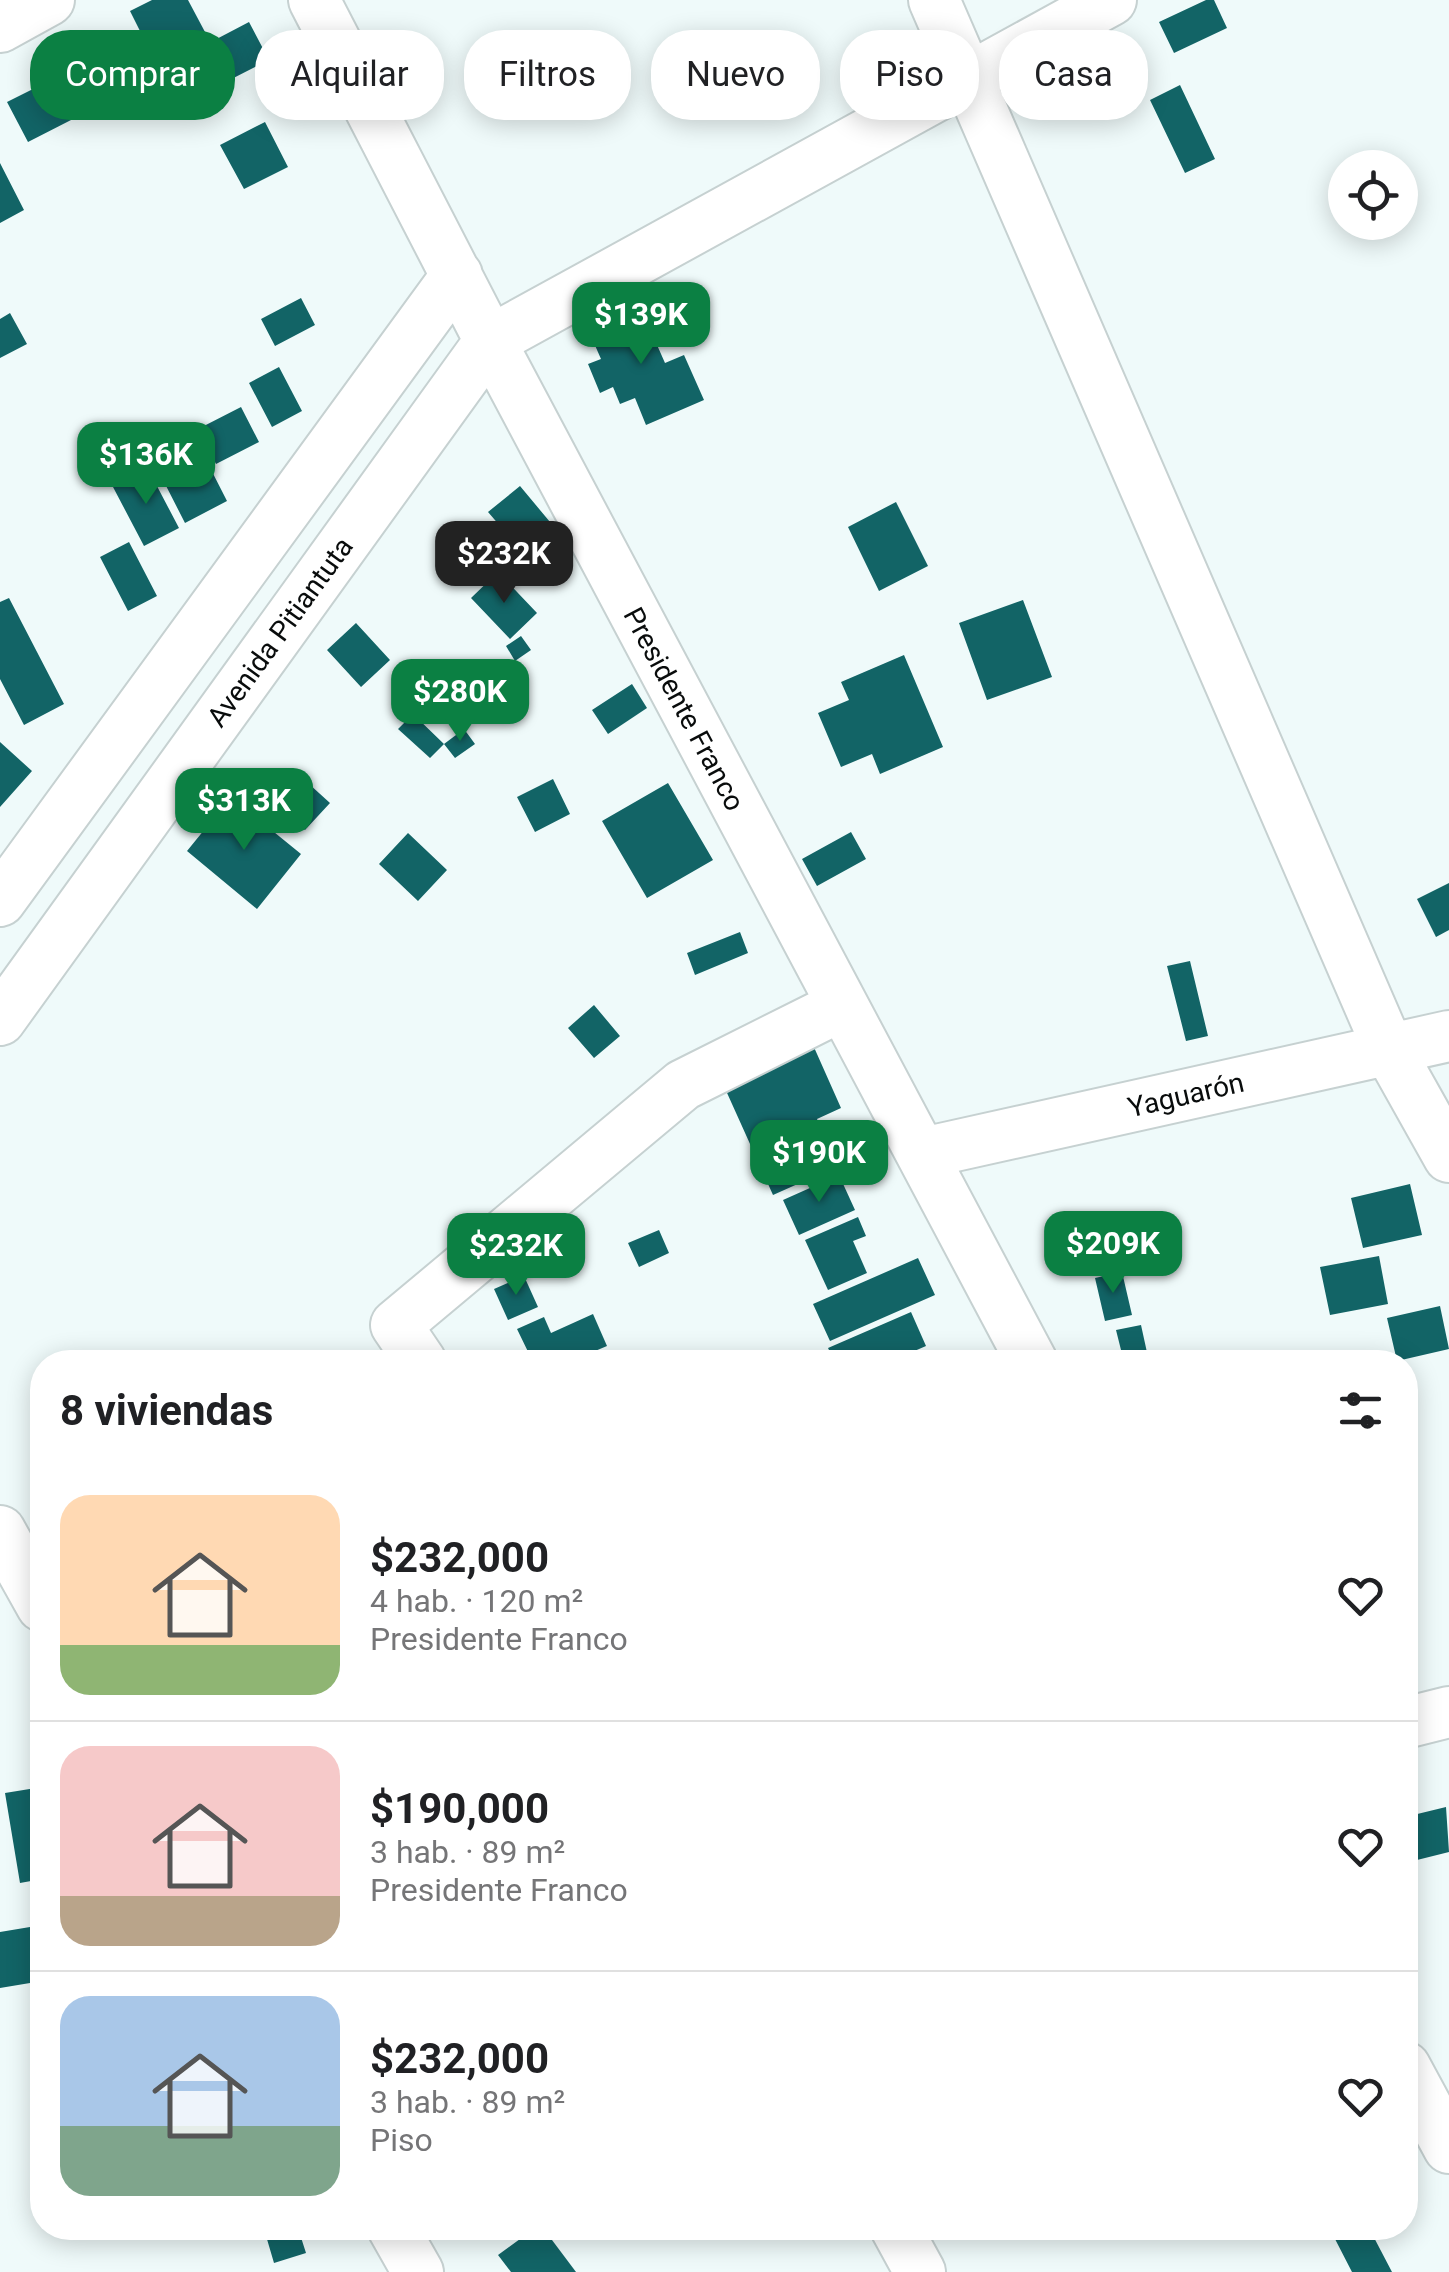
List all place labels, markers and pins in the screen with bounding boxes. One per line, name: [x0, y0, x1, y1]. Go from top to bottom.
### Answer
pin: $139K: [571, 282, 711, 367]
pin: $136K: [76, 422, 216, 507]
pin: $232K: [434, 521, 574, 606]
pin: $280K: [390, 659, 530, 744]
pin: $313K: [174, 768, 314, 853]
pin: $190K: [749, 1120, 889, 1205]
pin: $209K: [1043, 1211, 1183, 1296]
pin: $232K: [446, 1213, 586, 1298]

